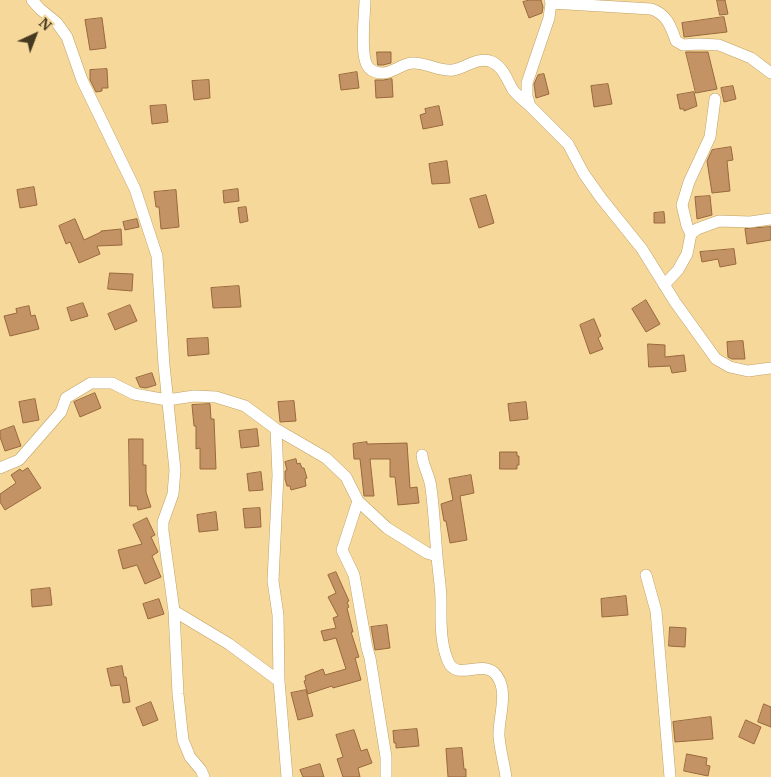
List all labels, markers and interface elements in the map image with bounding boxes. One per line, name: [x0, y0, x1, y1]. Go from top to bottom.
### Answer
north arrow: [10, 10, 60, 60]
text: N: [35, 14, 55, 34]

